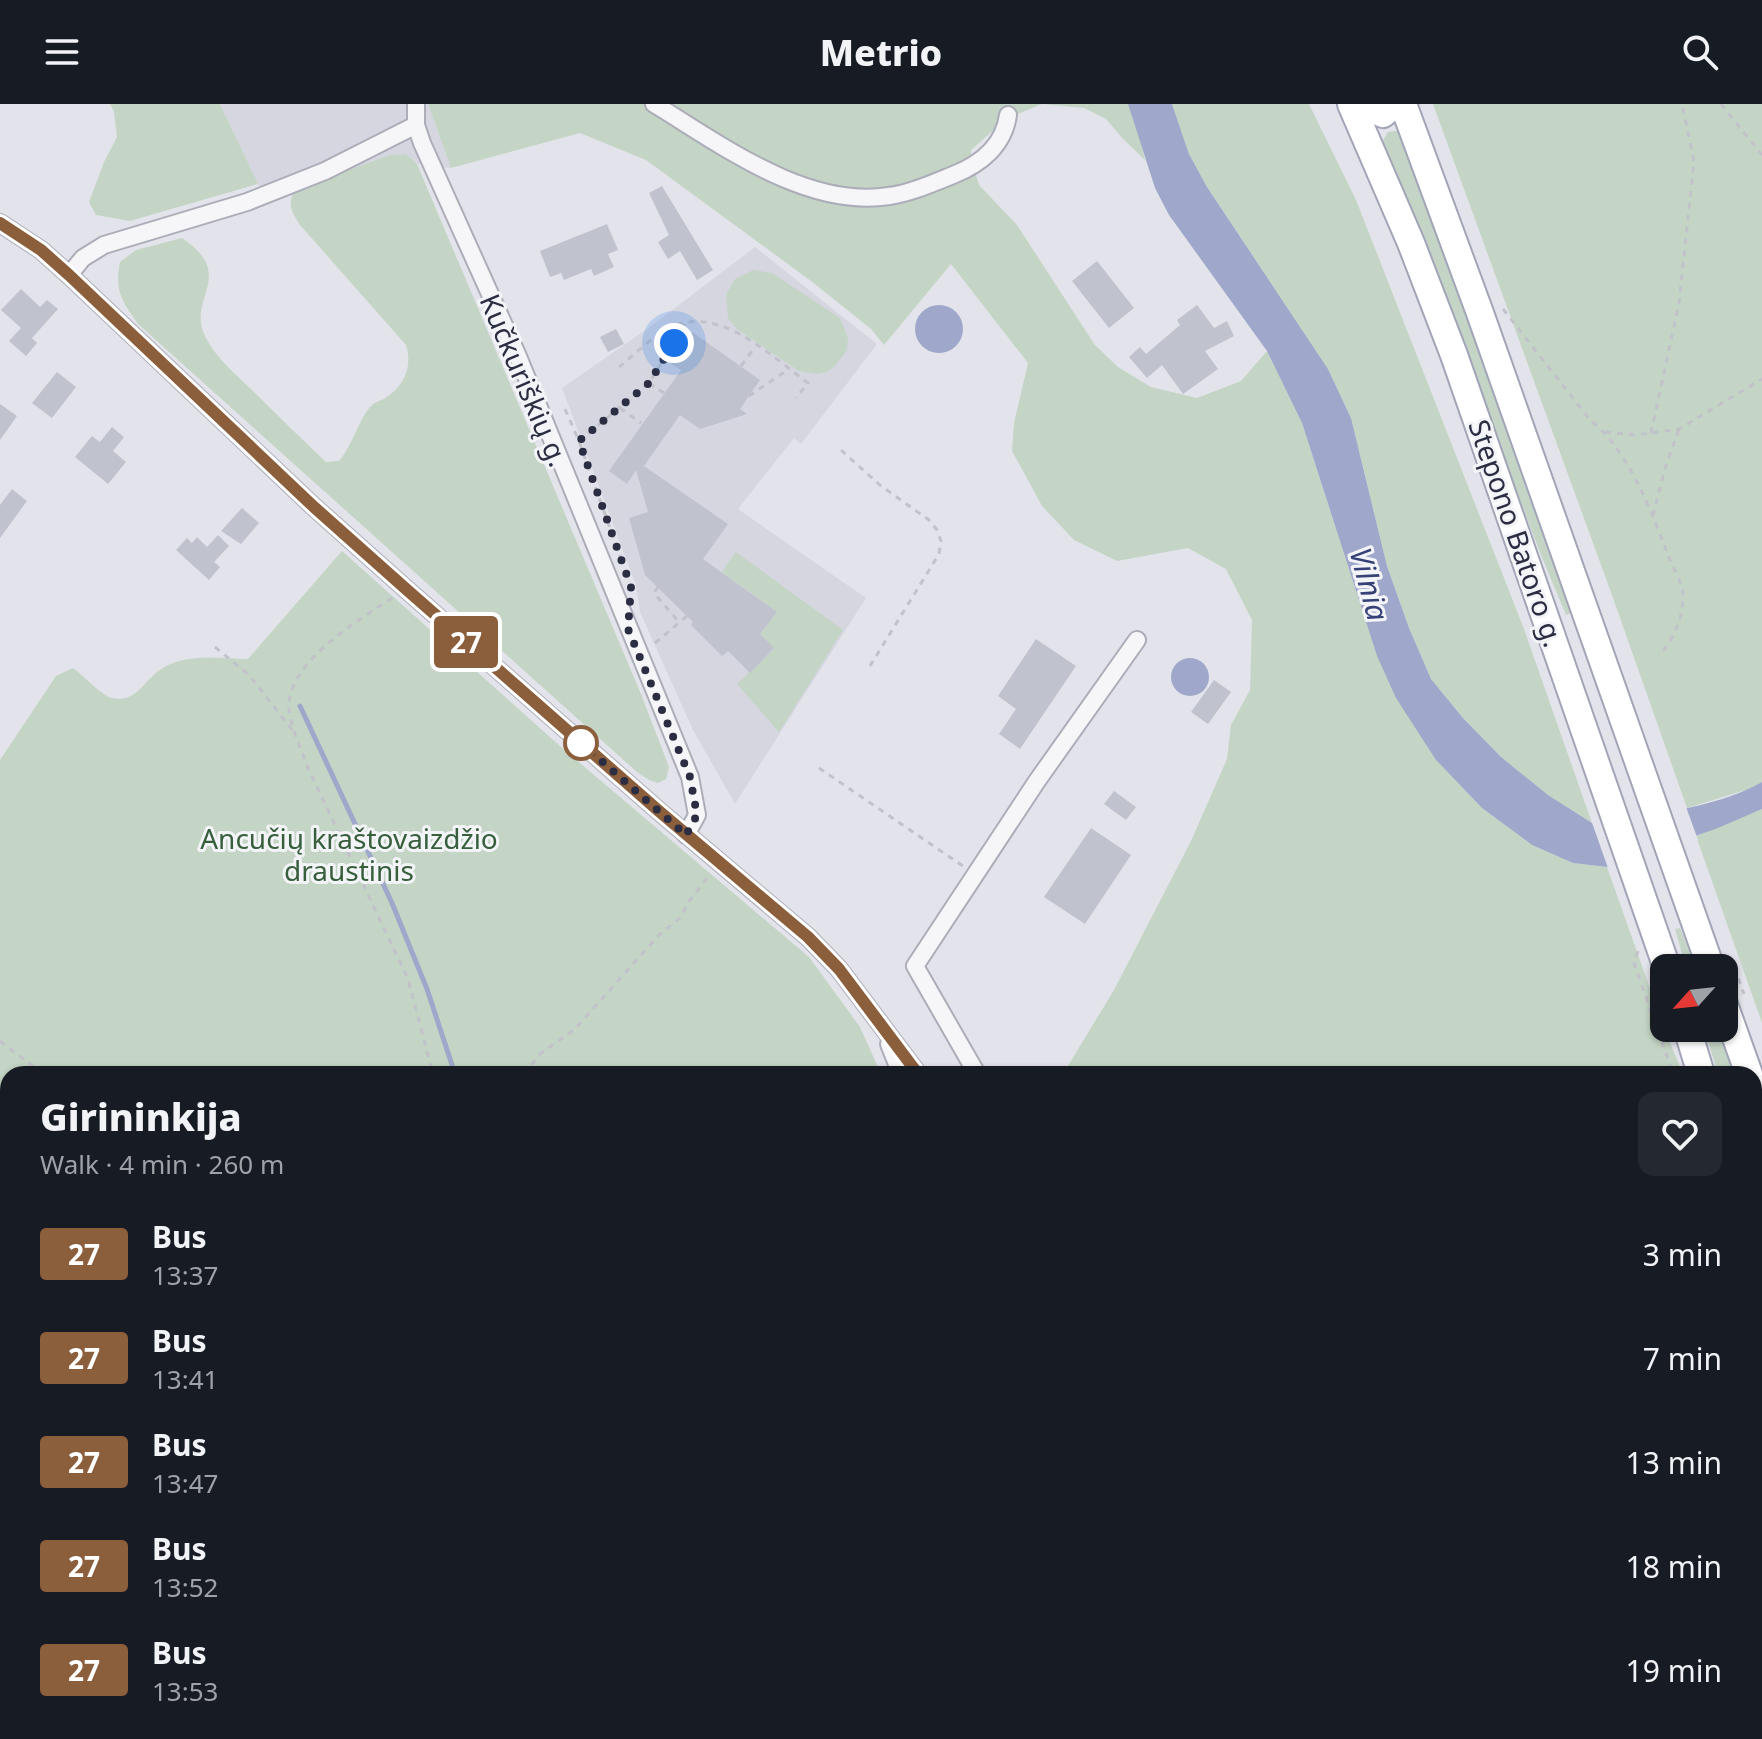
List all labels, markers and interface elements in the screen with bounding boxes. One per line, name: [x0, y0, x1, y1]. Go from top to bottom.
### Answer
text: Metrio: [820, 28, 942, 77]
icon: menu: [40, 30, 84, 74]
icon: search: [1678, 30, 1722, 74]
street label: Kučkuriškių g.: [472, 288, 578, 472]
your location: [654, 323, 694, 363]
street label: Stepono Batoro g.: [1460, 414, 1574, 652]
water label: Vilnia: [1341, 543, 1399, 625]
line badge: 27: [430, 616, 502, 668]
text: 27: [450, 623, 482, 661]
unlabelled marker: [564, 726, 598, 760]
park label: Ancučių kraštovaizdžio draustinis: [200, 819, 498, 889]
north arrow: [1650, 954, 1738, 1042]
map controls: [1650, 954, 1738, 1042]
text: Girininkija: [40, 1090, 242, 1142]
button: heart: [1638, 1092, 1722, 1176]
text: Walk · 4 min · 260 m: [40, 1146, 284, 1182]
text: Bus: [152, 1216, 207, 1257]
text: 3 min: [1643, 1234, 1722, 1275]
text: 27: [68, 1235, 100, 1273]
text: 13:37: [152, 1257, 218, 1293]
text: Bus: [152, 1320, 207, 1361]
text: 7 min: [1643, 1338, 1722, 1379]
text: 27: [68, 1339, 100, 1377]
text: 13:41: [152, 1361, 218, 1397]
text: Bus: [152, 1424, 207, 1465]
text: 13 min: [1626, 1442, 1722, 1483]
text: 27: [68, 1443, 100, 1481]
text: 13:47: [152, 1465, 218, 1501]
text: Bus: [152, 1528, 207, 1569]
text: 18 min: [1626, 1546, 1722, 1587]
text: 27: [68, 1547, 100, 1585]
text: 13:52: [152, 1569, 218, 1605]
text: Bus: [152, 1632, 207, 1673]
text: 19 min: [1626, 1650, 1722, 1691]
text: 27: [68, 1651, 100, 1689]
text: 13:53: [152, 1673, 218, 1709]

